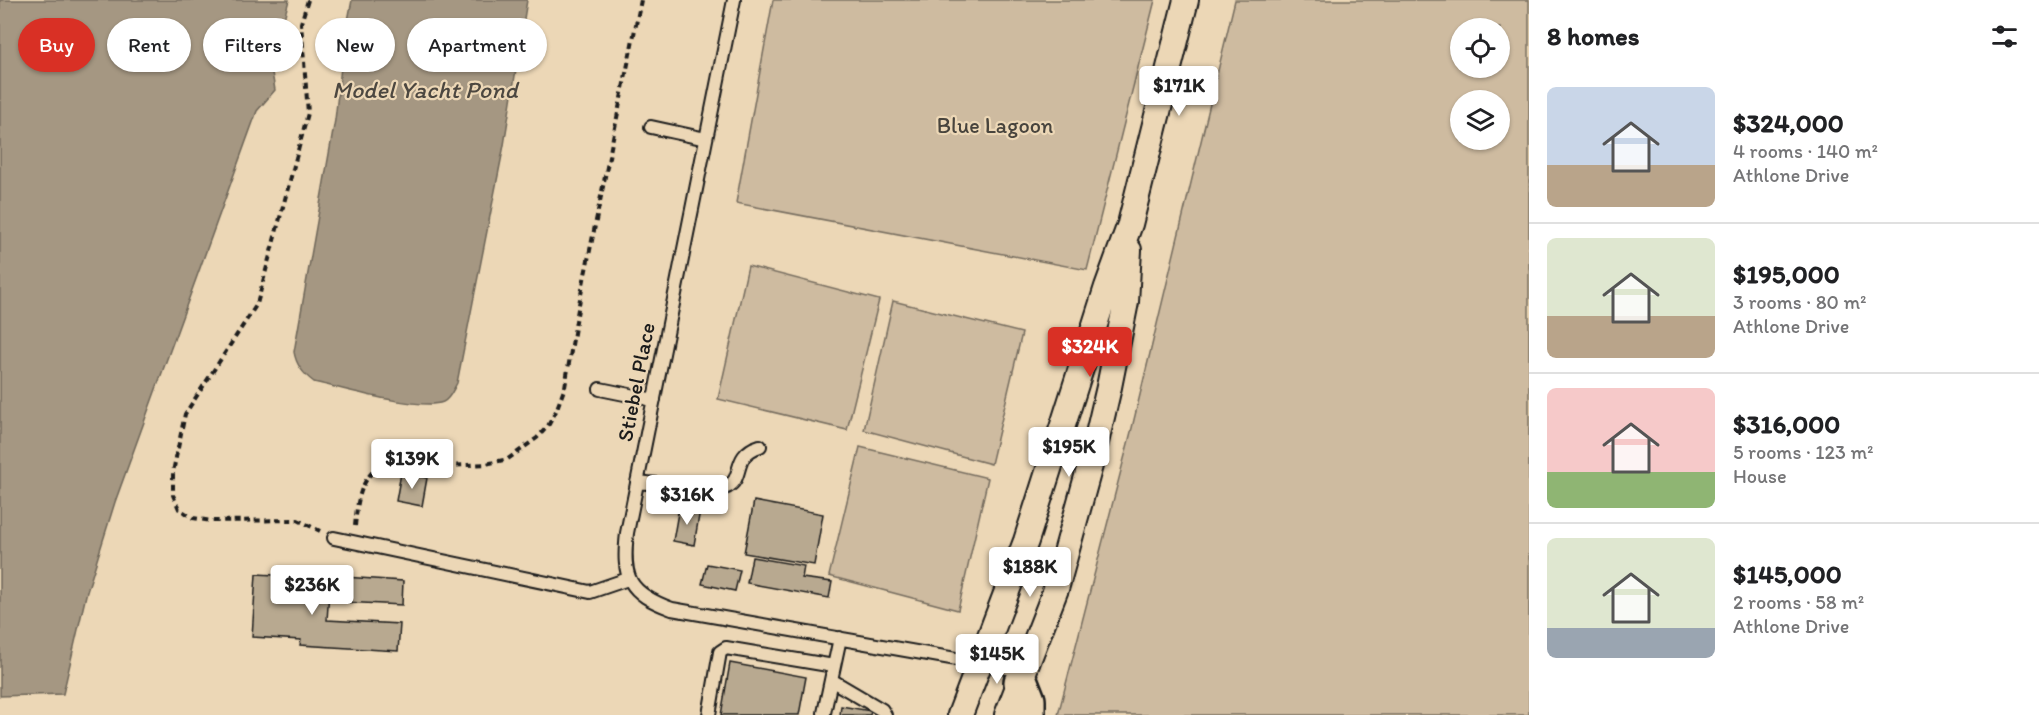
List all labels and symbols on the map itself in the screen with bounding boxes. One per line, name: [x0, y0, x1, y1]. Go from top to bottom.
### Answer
pin: $171K: [1137, 66, 1221, 117]
water label: Model Yacht Pond: [332, 75, 520, 104]
park label: Blue Lagoon: [937, 112, 1054, 139]
street label: Stiebel Place: [611, 320, 661, 444]
pin: $324K: [1048, 327, 1132, 378]
pin: $195K: [1027, 427, 1111, 478]
pin: $139K: [370, 439, 454, 490]
pin: $316K: [645, 475, 729, 526]
pin: $188K: [988, 547, 1072, 598]
pin: $236K: [270, 565, 354, 616]
pin: $145K: [955, 634, 1039, 685]

